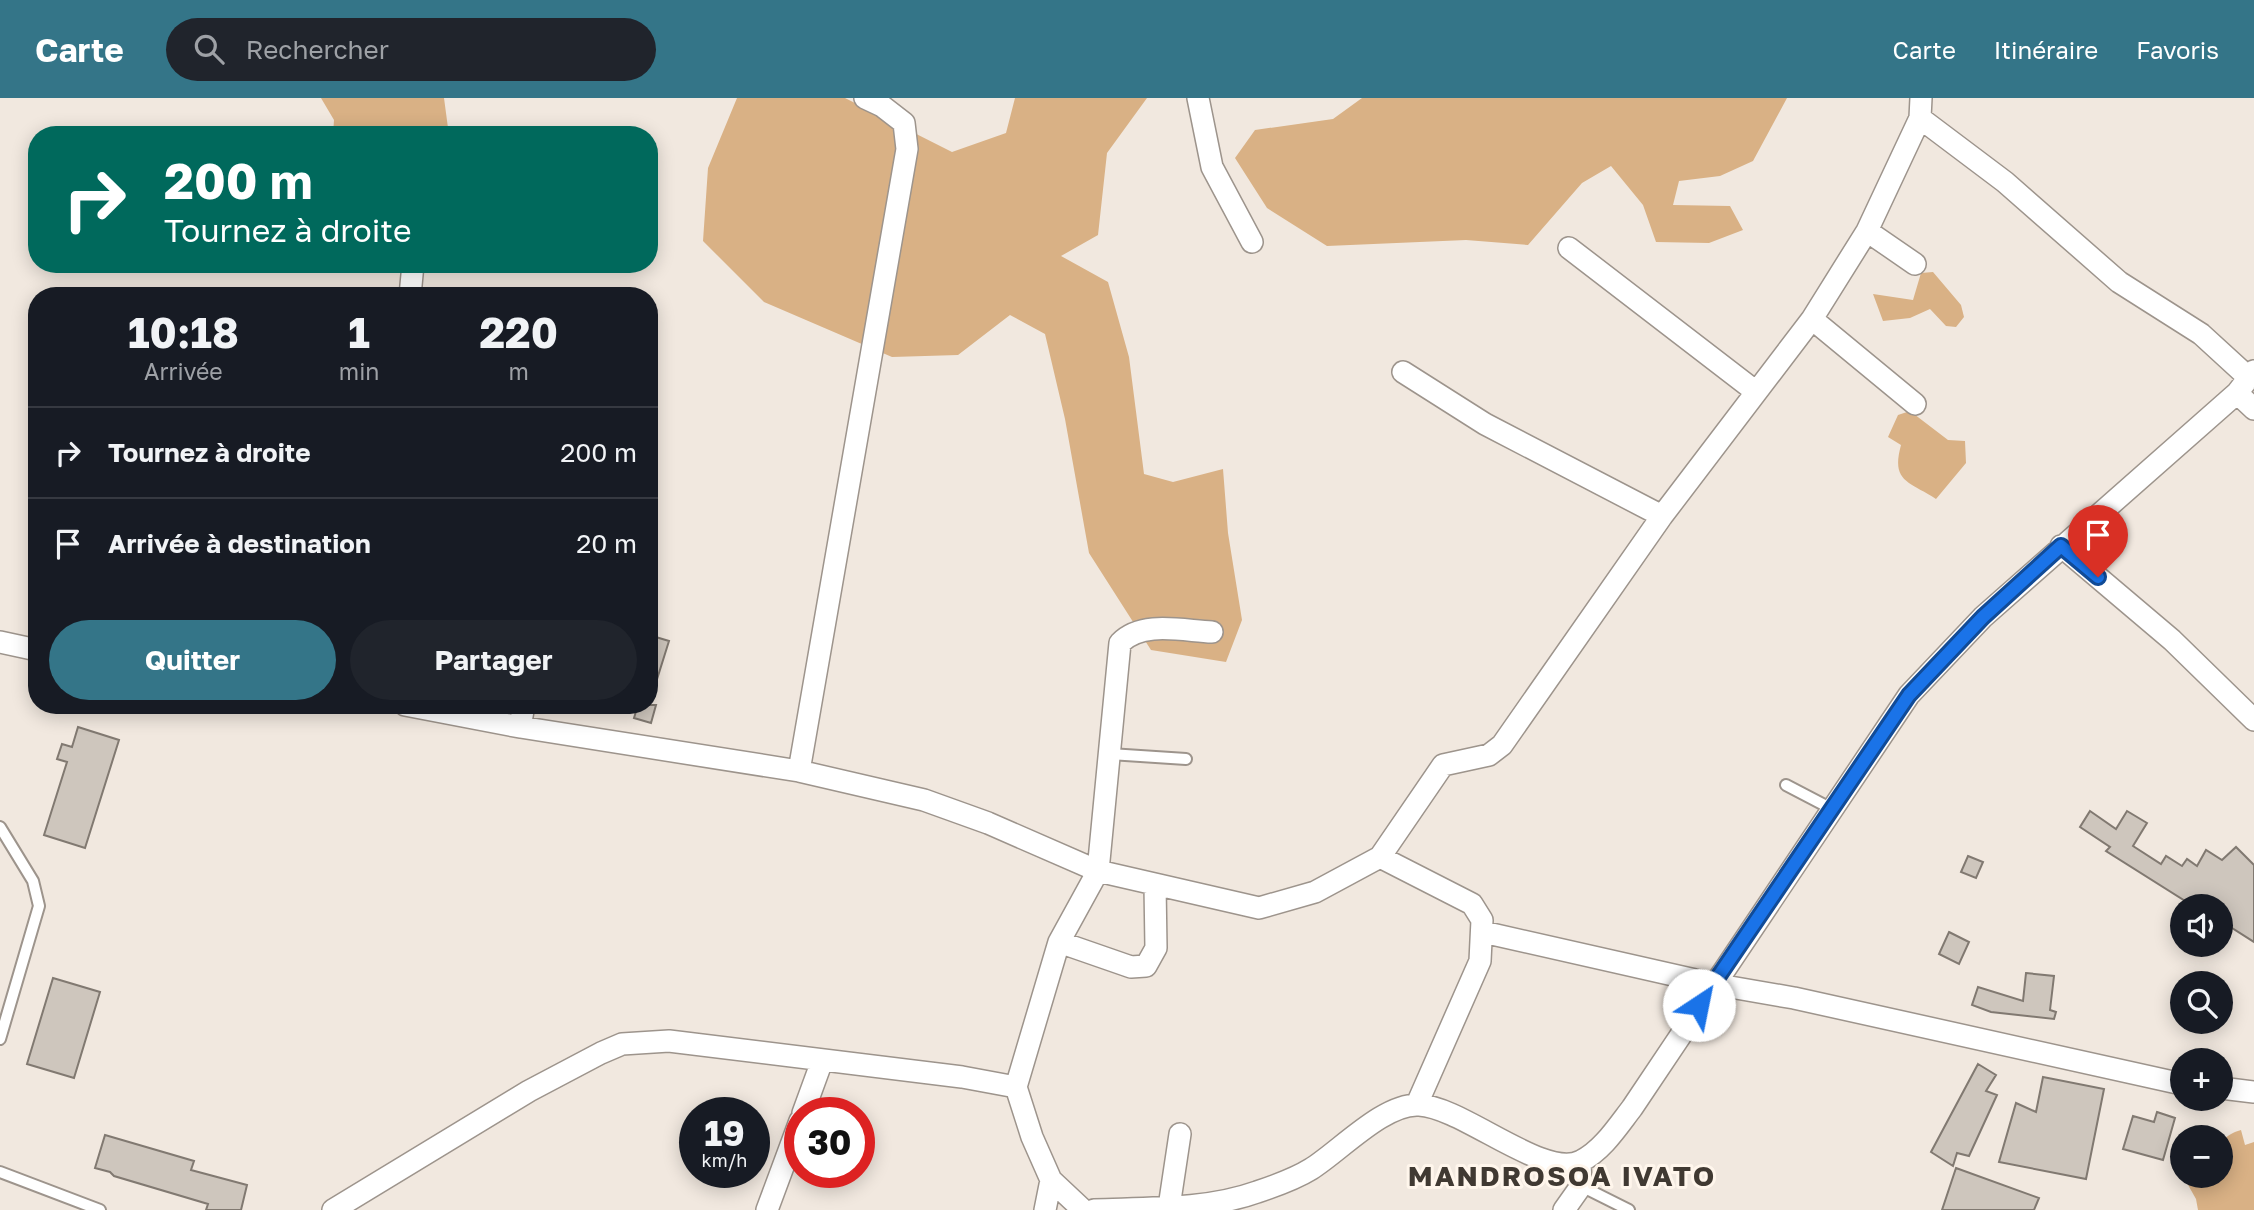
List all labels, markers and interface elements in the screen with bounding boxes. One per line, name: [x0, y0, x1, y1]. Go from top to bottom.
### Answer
search box: [166, 18, 656, 81]
text: Carte: [35, 30, 124, 69]
icon: search: [190, 30, 228, 68]
text: Rechercher: [246, 34, 389, 65]
text: Carte: [1893, 35, 1956, 64]
text: Itinéraire: [1994, 35, 2098, 64]
text: Favoris: [2136, 35, 2219, 64]
text: 200 m: [164, 151, 313, 210]
icon: right: [49, 154, 140, 245]
text: Tournez à droite: [164, 211, 412, 249]
text: 10:18: [128, 307, 239, 357]
text: 1: [348, 307, 370, 357]
text: 220: [479, 307, 558, 357]
text: Arrivée: [144, 357, 223, 385]
text: min: [339, 357, 380, 385]
text: m: [509, 357, 529, 385]
icon: right: [49, 434, 87, 472]
text: Tournez à droite: [108, 437, 311, 468]
text: 200 m: [560, 437, 637, 468]
pin: [2068, 505, 2128, 577]
icon: arrive: [2079, 516, 2117, 554]
icon: arrive: [49, 525, 87, 563]
text: Arrivée à destination: [108, 528, 371, 559]
text: 20 m: [576, 528, 637, 559]
button: Quitter: [49, 620, 336, 700]
button: Partager: [350, 620, 637, 700]
map controls: [2170, 894, 2233, 1188]
button: sound: [2170, 894, 2233, 957]
position arrow: [1662, 968, 1736, 1042]
button: search: [2170, 971, 2233, 1034]
button: +: [2170, 1048, 2233, 1111]
speed limit sign: 30: [784, 1097, 875, 1188]
text: 19: [704, 1112, 745, 1154]
button: −: [2170, 1125, 2233, 1188]
text: km/h: [702, 1149, 747, 1171]
district label: MANDROSOA IVATO: [1408, 1159, 1716, 1192]

